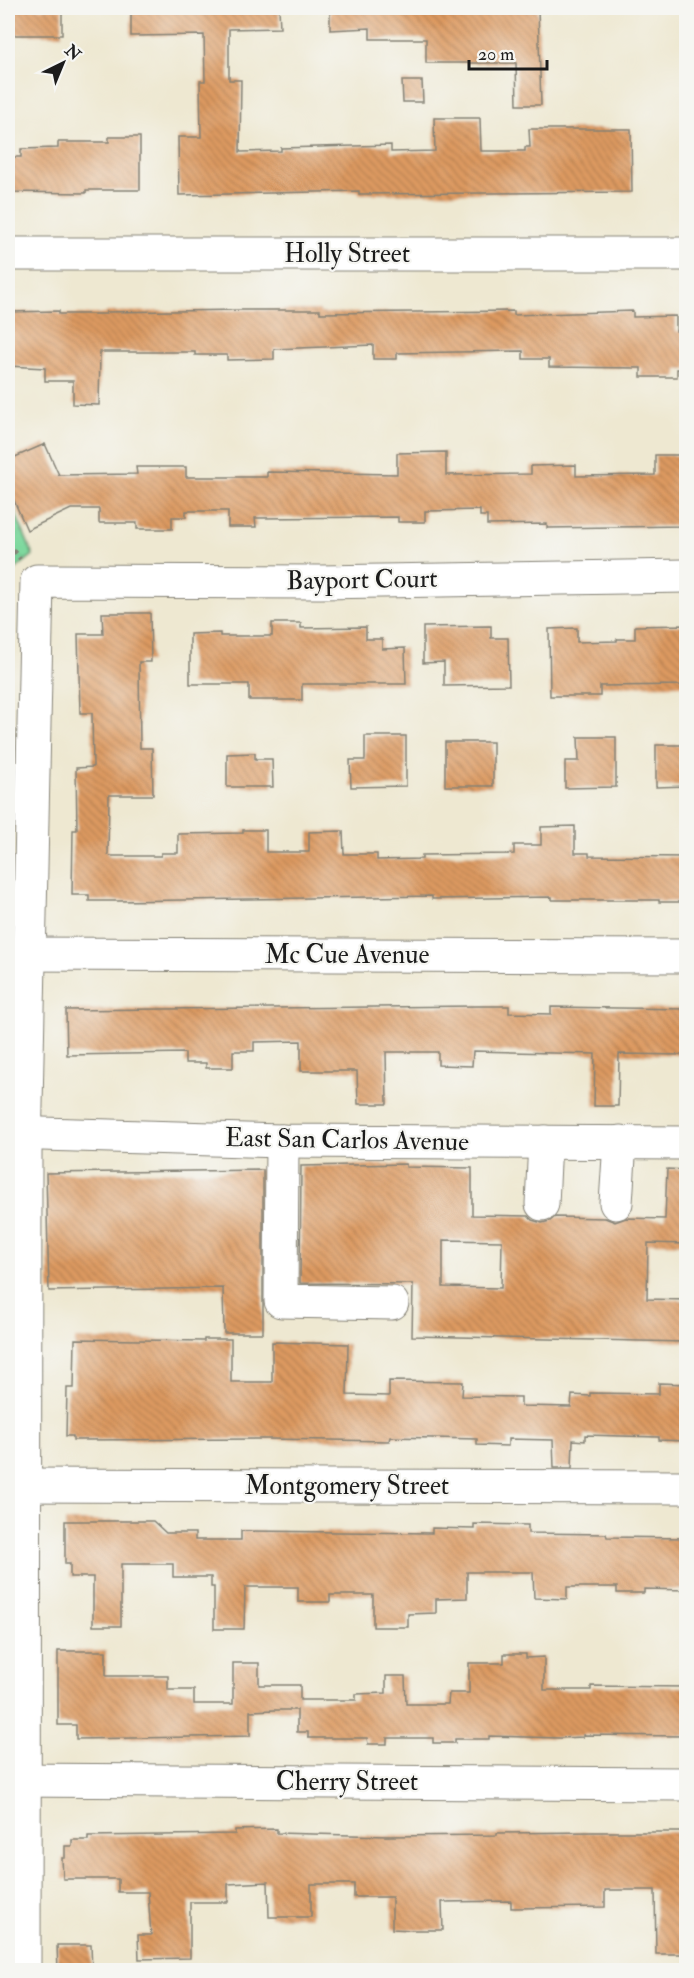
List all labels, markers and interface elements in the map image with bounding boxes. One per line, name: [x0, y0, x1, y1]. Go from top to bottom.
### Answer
north arrow: [33, 33, 93, 93]
scale bar: [469, 33, 547, 71]
text: N: [60, 40, 85, 65]
text: 20 m: [478, 43, 514, 66]
street label: Holly Street: [284, 238, 410, 270]
street label: Bayport Court: [286, 563, 438, 598]
street label: Mc Cue Avenue: [265, 939, 429, 971]
street label: East San Carlos Avenue: [225, 1122, 469, 1158]
street label: Montgomery Street: [245, 1470, 449, 1502]
street label: Cherry Street: [276, 1766, 418, 1798]

